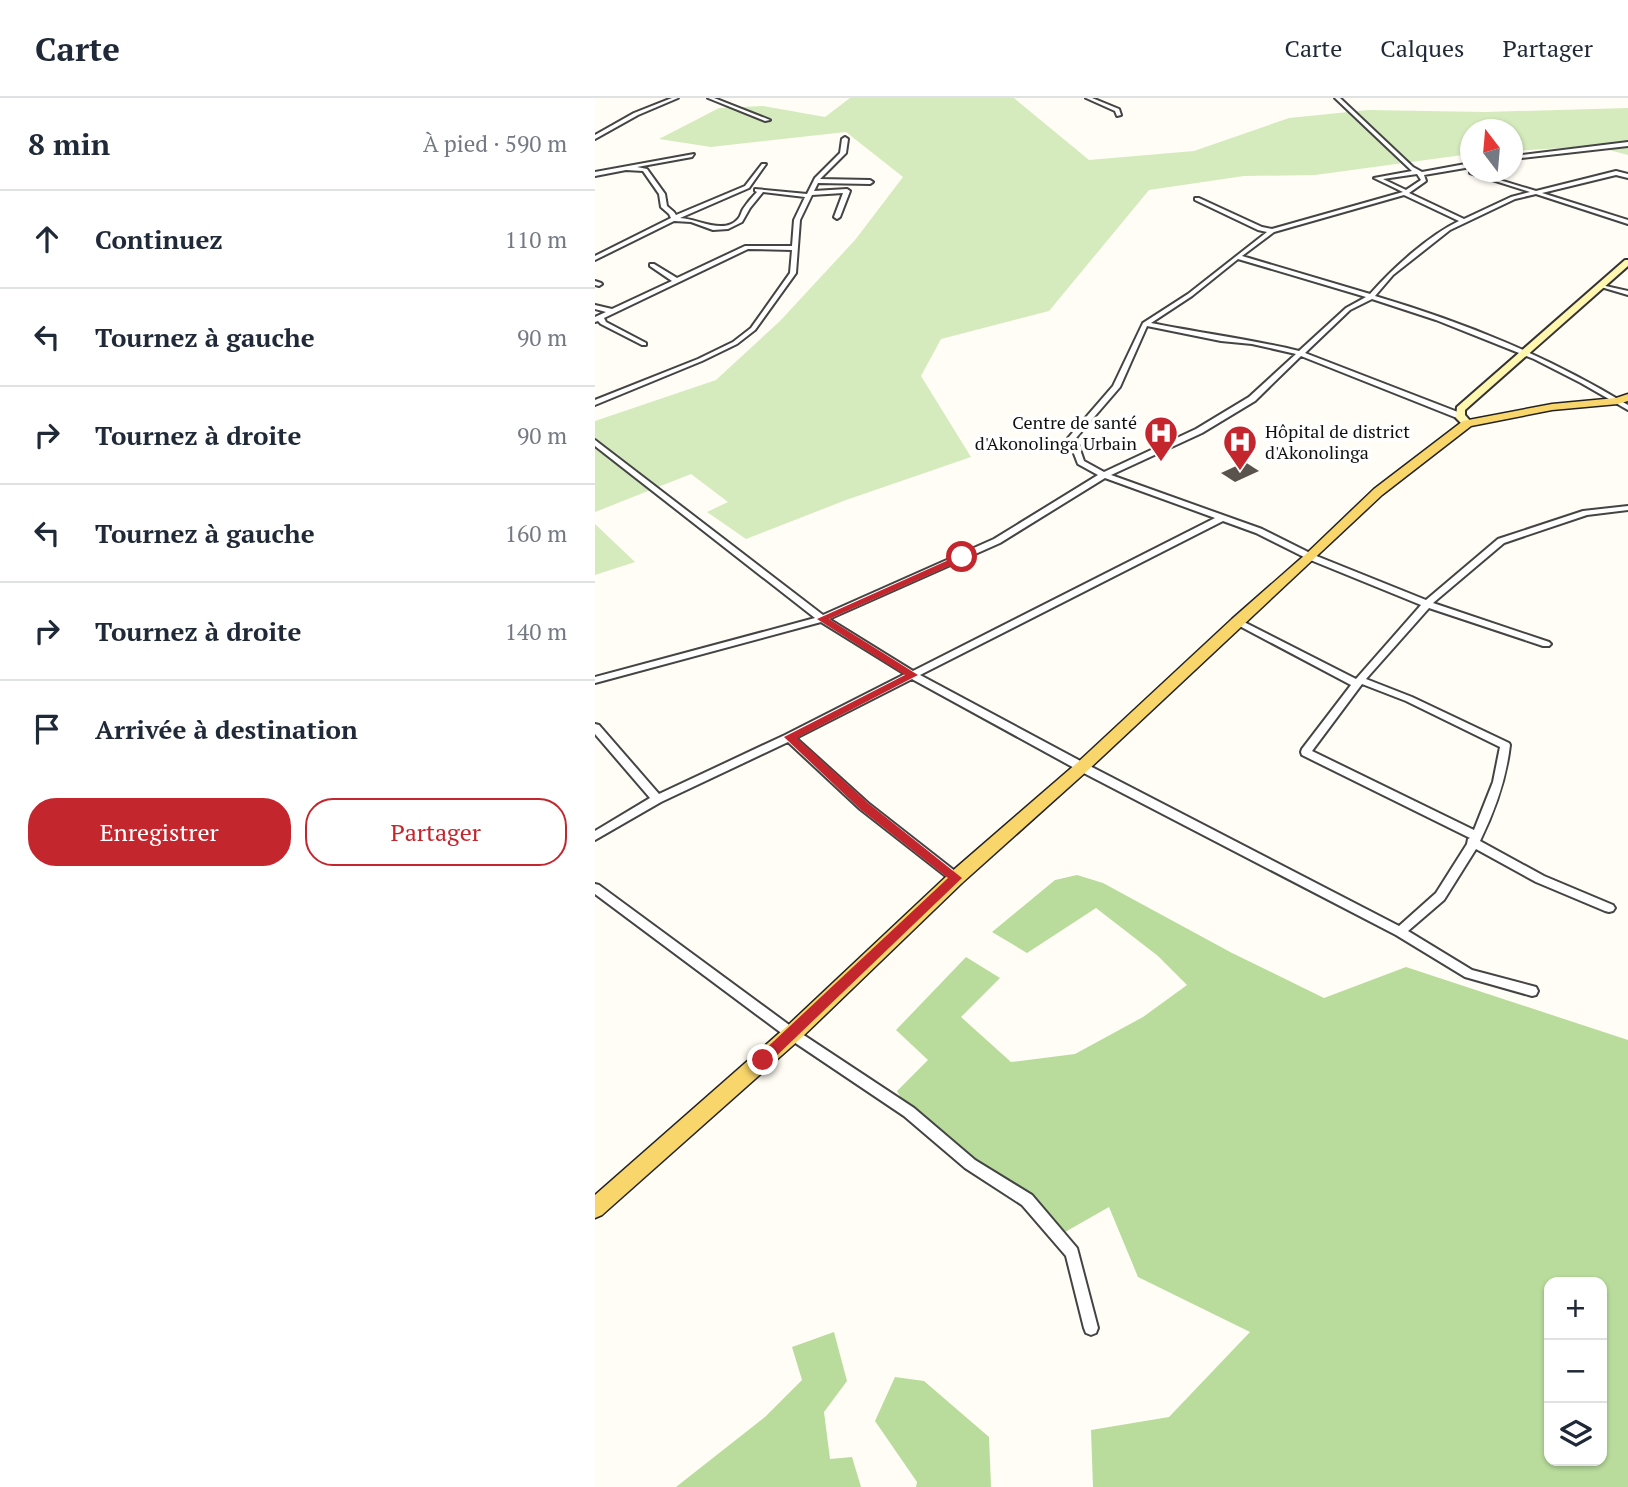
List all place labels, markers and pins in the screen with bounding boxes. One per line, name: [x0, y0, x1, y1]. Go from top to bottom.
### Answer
place label: Centre de santé d'Akonolinga Urbain: [975, 410, 1137, 455]
hospital icon: Centre de santé d'Akonolinga Urbain: [1142, 414, 1180, 463]
place label: Hôpital de district d'Akonolinga: [1265, 419, 1410, 464]
hospital icon: Hôpital de district d'Akonolinga: [1221, 423, 1259, 472]

